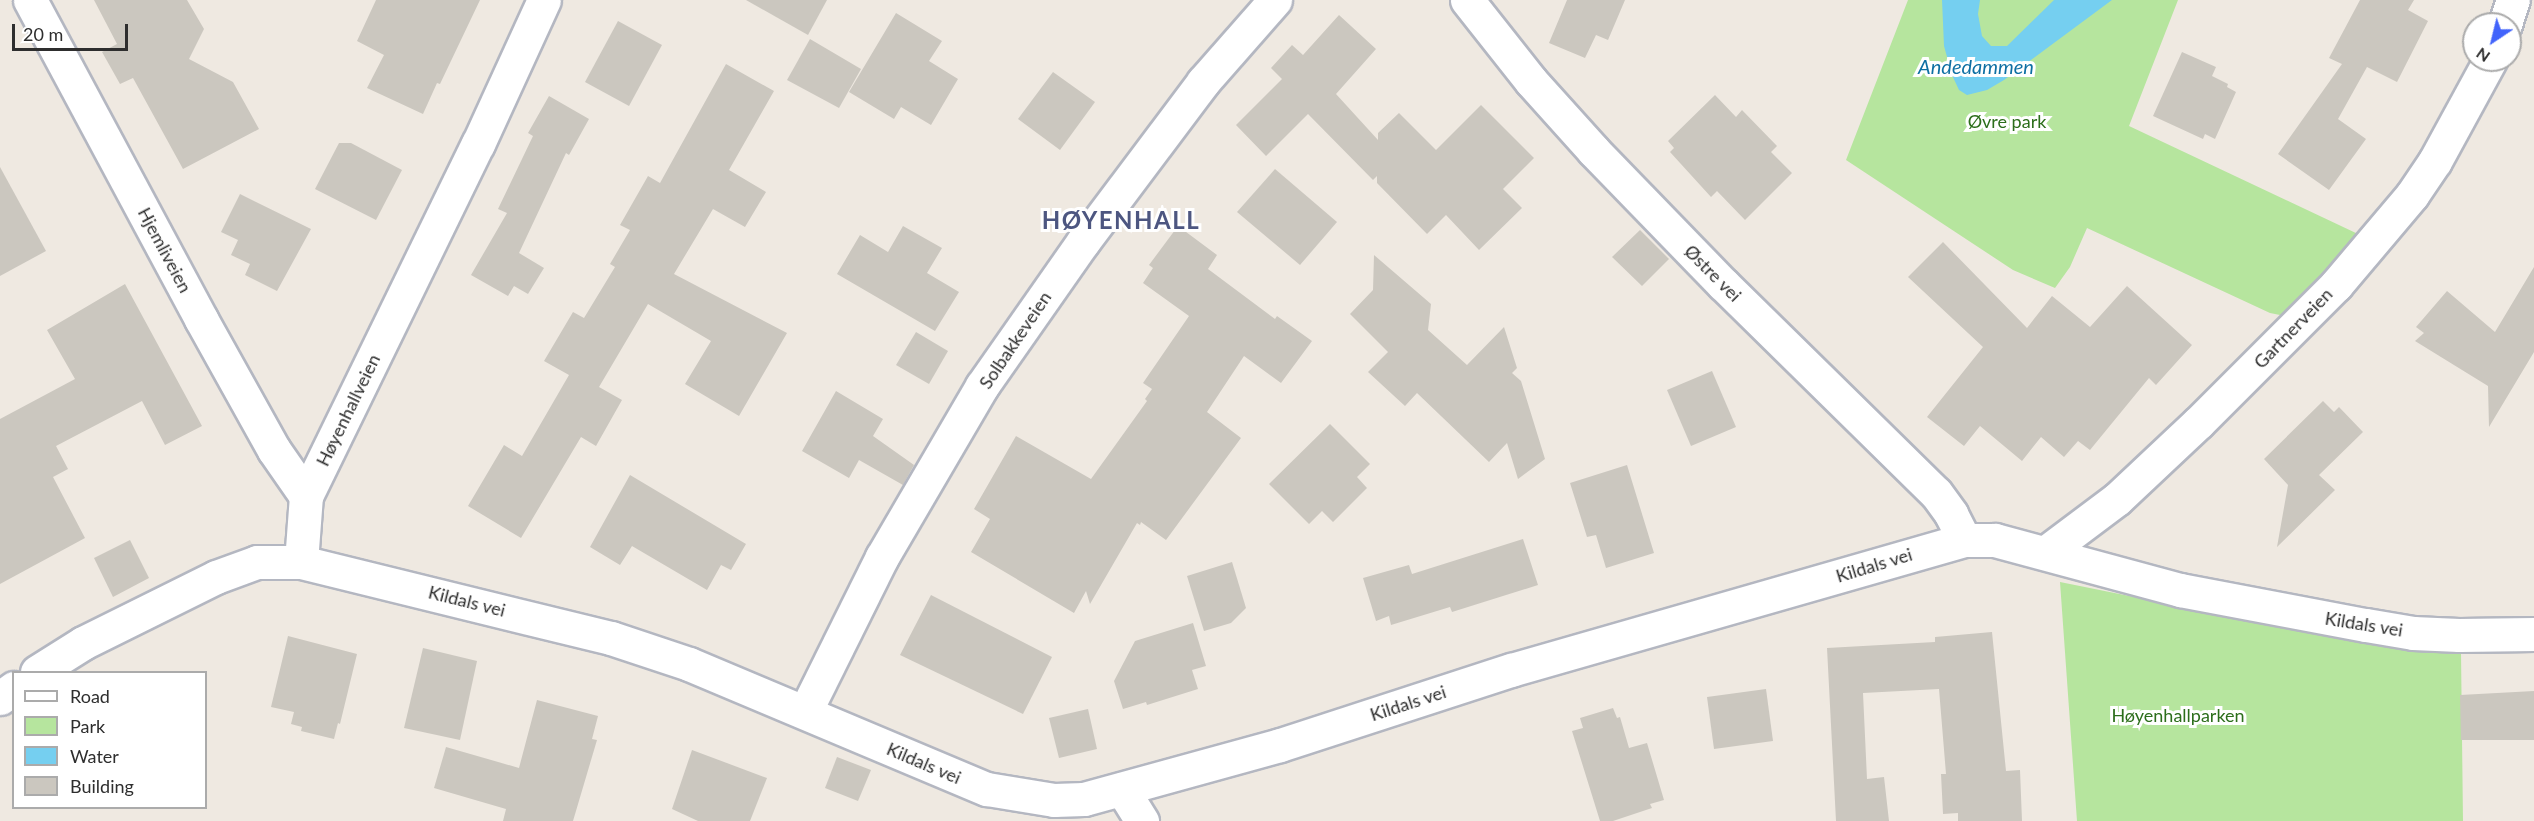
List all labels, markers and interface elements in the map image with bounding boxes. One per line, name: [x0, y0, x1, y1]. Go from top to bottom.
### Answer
scale bar: [15, 12, 130, 50]
north arrow: [2462, 12, 2522, 72]
text: 20 m: [23, 23, 63, 45]
text: N: [2472, 44, 2493, 67]
water label: Andedammen: [1918, 54, 2034, 78]
park label: Øvre park: [1968, 110, 2046, 132]
street label: Hjemliveien: [134, 204, 196, 296]
district label: HØYENHALL: [1042, 206, 1200, 234]
street label: Østre vei: [1680, 240, 1746, 306]
street label: Gartnerveien: [2249, 283, 2337, 373]
street label: Solbakkeveien: [975, 287, 1055, 393]
street label: Høyenhallveien: [312, 351, 384, 469]
street label: Kildals vei: [1833, 543, 1915, 587]
street label: Kildals vei: [426, 581, 508, 621]
street label: Kildals vei: [2323, 607, 2405, 641]
legend: [12, 671, 207, 809]
street label: Kildals vei: [1367, 681, 1449, 725]
text: Road: [70, 685, 110, 707]
park label: Høyenhallparken: [2111, 704, 2245, 726]
text: Park: [70, 715, 105, 737]
street label: Kildals vei: [883, 738, 965, 788]
text: Water: [70, 745, 119, 767]
text: Building: [70, 775, 134, 797]

